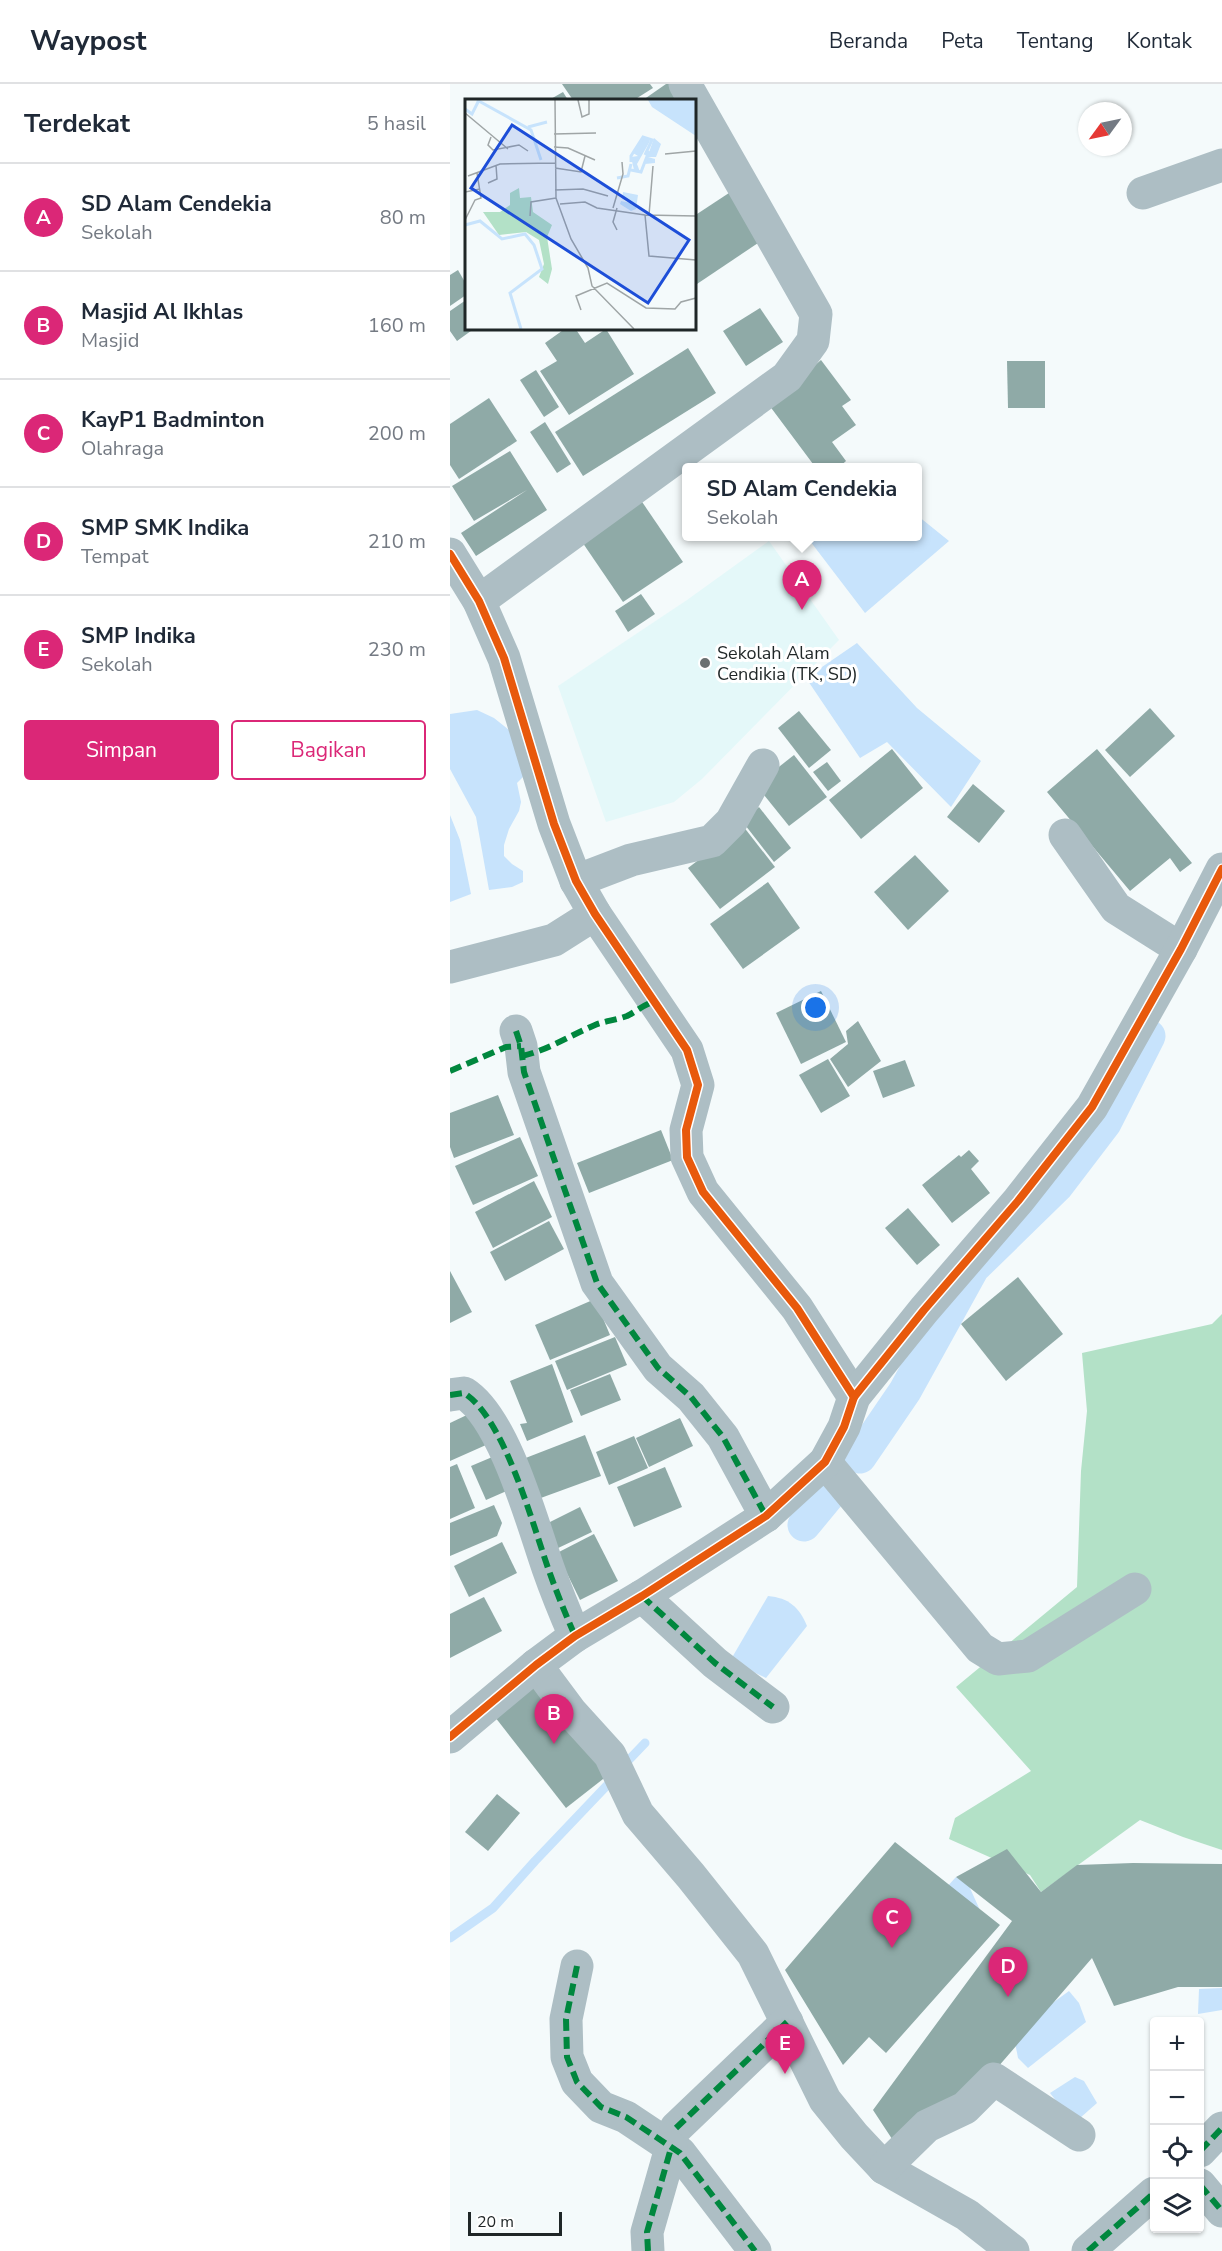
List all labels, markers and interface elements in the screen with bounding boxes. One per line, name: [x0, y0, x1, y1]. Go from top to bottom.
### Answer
text: Waypost: [30, 22, 147, 60]
text: Beranda: [829, 27, 908, 55]
text: Peta: [941, 27, 984, 55]
text: Tentang: [1017, 27, 1094, 55]
text: Kontak: [1127, 27, 1192, 55]
inset map: [465, 99, 696, 330]
north arrow: [1078, 102, 1132, 156]
text: Terdekat: [24, 106, 130, 141]
text: 5 hasil: [367, 110, 426, 137]
text: SD Alam Cendekia: [81, 189, 272, 219]
text: A: [36, 204, 51, 231]
text: 80 m: [380, 204, 426, 231]
text: Sekolah: [81, 219, 153, 246]
text: Masjid Al Ikhlas: [81, 297, 243, 327]
text: B: [37, 312, 50, 339]
text: 160 m: [368, 312, 426, 339]
text: Masjid: [81, 327, 139, 354]
text: KayP1 Badminton: [81, 405, 265, 435]
text: C: [37, 420, 50, 447]
text: 200 m: [368, 420, 426, 447]
text: Olahraga: [81, 435, 164, 462]
popup: [682, 463, 922, 541]
text: SD Alam Cendekia: [707, 474, 897, 504]
text: Sekolah: [707, 504, 778, 531]
text: SMP SMK Indika: [81, 513, 249, 543]
text: D: [36, 528, 51, 555]
text: 210 m: [368, 528, 426, 555]
text: Tempat: [81, 543, 149, 570]
pin: A: [782, 560, 822, 610]
text: SMP Indika: [81, 621, 196, 651]
text: E: [38, 636, 49, 663]
text: 230 m: [368, 636, 426, 663]
place label: Sekolah Alam Cendikia (TK, SD): [717, 641, 858, 686]
text: Sekolah: [81, 651, 153, 678]
marker: Sekolah Alam Cendikia (TK, SD): [698, 656, 712, 670]
button: Simpan: [24, 720, 219, 780]
button: Bagikan: [231, 720, 426, 780]
your location: [801, 993, 830, 1022]
pin: B: [534, 1694, 574, 1744]
pin: C: [872, 1898, 912, 1948]
pin: D: [988, 1948, 1028, 1997]
map controls: [1150, 2017, 1204, 2233]
button: +: [1150, 2017, 1204, 2071]
pin: E: [766, 2024, 804, 2074]
button: −: [1150, 2071, 1204, 2125]
button: locate: [1150, 2125, 1204, 2179]
button: layers: [1150, 2179, 1204, 2233]
scale bar: [468, 2209, 562, 2236]
text: 20 m: [477, 2211, 514, 2233]

